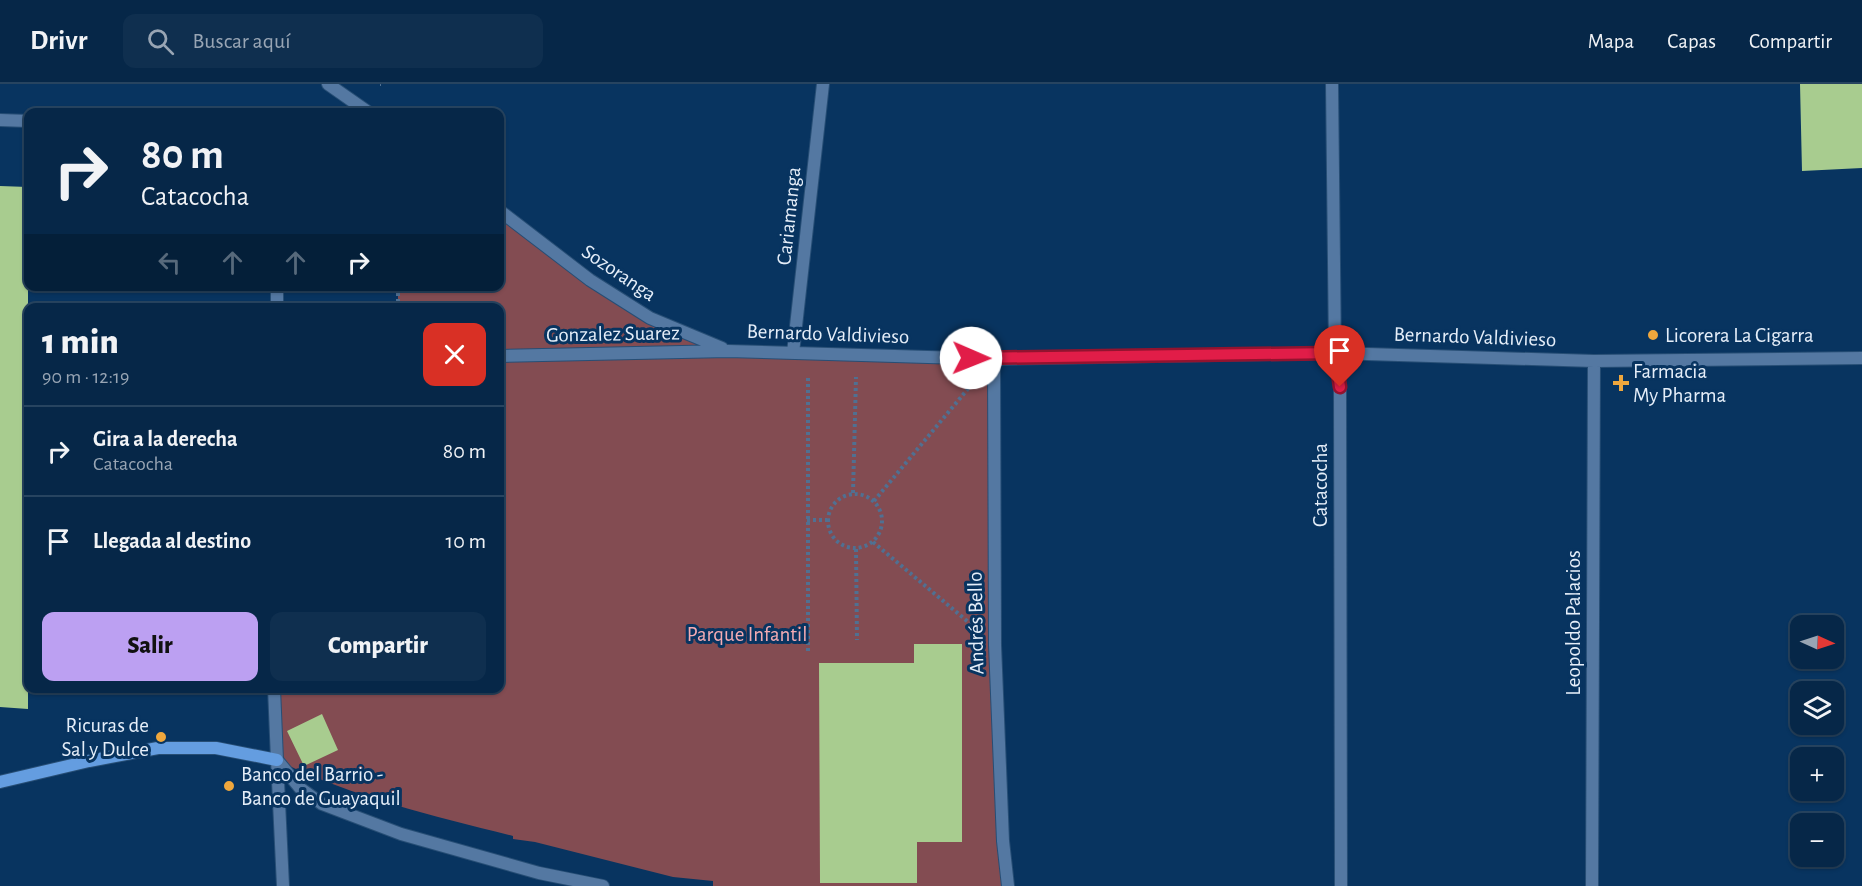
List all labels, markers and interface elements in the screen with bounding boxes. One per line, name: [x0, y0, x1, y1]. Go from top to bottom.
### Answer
search box: [123, 14, 543, 68]
icon: search: [144, 25, 177, 58]
text: Drivr: [30, 27, 87, 55]
text: Buscar aquí: [192, 30, 291, 52]
text: Mapa: [1588, 31, 1634, 52]
text: Capas: [1667, 31, 1716, 52]
text: Compartir: [1749, 31, 1832, 52]
icon: right: [42, 132, 120, 210]
text: 80 m: [141, 134, 224, 176]
street label: Cariamanga: [773, 166, 805, 266]
text: Catacocha: [141, 183, 249, 210]
street label: Sozoranga: [578, 241, 660, 306]
icon: left: [153, 246, 186, 279]
icon: ahead: [216, 246, 249, 279]
icon: ahead: [279, 246, 312, 279]
icon: right: [342, 246, 375, 279]
street label: Bernardo Valdivieso: [746, 321, 910, 347]
street label: Gonzalez Suarez: [546, 322, 680, 346]
button: close: [423, 323, 486, 386]
text: 1 min: [42, 324, 119, 360]
street label: Bernardo Valdivieso: [1393, 324, 1557, 350]
pin: [1314, 325, 1365, 387]
place label: Licorera La Cigarra: [1665, 325, 1814, 346]
position arrow: [939, 326, 1003, 390]
marker: Licorera La Cigarra: [1646, 328, 1660, 342]
icon: arrive: [1323, 334, 1356, 367]
place label: Farmacia My Pharma: [1633, 361, 1727, 406]
text: 90 m · 12:19: [42, 367, 129, 387]
marker: Farmacia My Pharma: [1614, 376, 1628, 390]
text: Gira a la derecha: [93, 428, 238, 450]
icon: right: [42, 435, 75, 468]
text: 80 m: [443, 440, 486, 462]
street label: Catacocha: [1310, 443, 1331, 527]
text: Catacocha: [93, 454, 173, 474]
icon: arrive: [42, 525, 75, 558]
text: Llegada al destino: [93, 530, 251, 552]
text: 10 m: [446, 530, 486, 552]
street label: Leopoldo Palacios: [1563, 550, 1584, 696]
street label: Andrés Bello: [965, 571, 987, 675]
button: Salir: [42, 612, 258, 681]
button: Compartir: [270, 612, 486, 681]
north arrow: [1790, 615, 1844, 669]
map controls: [1790, 615, 1844, 867]
park label: Parque Infantil: [687, 624, 807, 645]
button: layers: [1790, 681, 1844, 735]
place label: Ricuras de Sal y Dulce: [61, 715, 149, 760]
marker: Ricuras de Sal y Dulce: [154, 730, 168, 744]
button: +: [1790, 747, 1844, 801]
place label: Banco del Barrio - Banco de Guayaquil: [241, 764, 401, 809]
marker: Banco del Barrio - Banco de Guayaquil: [222, 779, 236, 793]
button: −: [1790, 813, 1844, 867]

